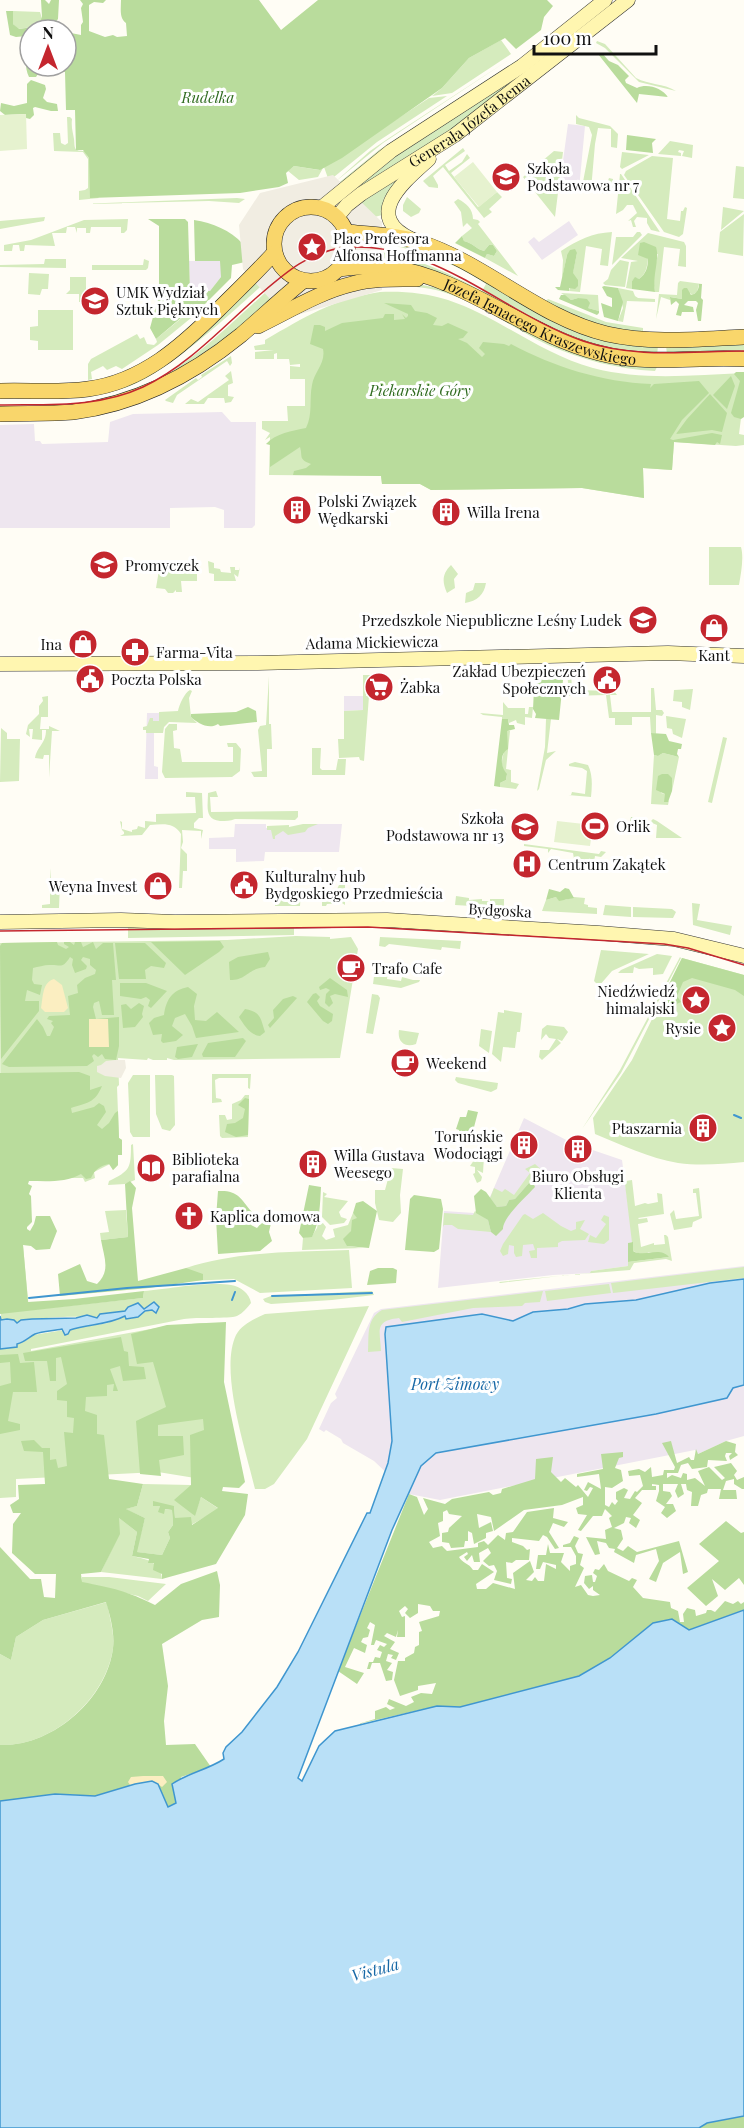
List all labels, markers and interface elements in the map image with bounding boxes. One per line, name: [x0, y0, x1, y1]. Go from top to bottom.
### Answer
north arrow: [18, 18, 78, 78]
scale bar: [534, 18, 656, 56]
text: N: [42, 22, 54, 43]
text: 100 m: [543, 26, 592, 50]
street label: Generała Józefa Bema: [405, 70, 534, 172]
park label: Rudelka: [181, 87, 235, 107]
place label: Szkoła Podstawowa nr 7: [527, 158, 639, 195]
school or university icon: Szkoła Podstawowa nr 7: [490, 161, 522, 193]
place label: Plac Profesora Alfonsa Hoffmanna: [332, 228, 462, 265]
place icon: Plac Profesora Alfonsa Hoffmanna: [296, 231, 328, 263]
street label: Józefa Ignacego Kraszewskiego: [440, 273, 637, 369]
place label: UMK Wydział Sztuk Pięknych: [116, 282, 219, 319]
school or university icon: UMK Wydział Sztuk Pięknych: [79, 285, 111, 317]
park label: Piekarskie Góry: [368, 380, 471, 400]
place label: Polski Związek Wędkarski: [317, 491, 418, 528]
building icon: Polski Związek Wędkarski: [281, 494, 313, 526]
building icon: Willa Irena: [430, 496, 462, 528]
place label: Willa Irena: [466, 502, 540, 522]
school or university icon: Promyczek: [88, 549, 120, 581]
place label: Promyczek: [125, 555, 200, 575]
school or university icon: Przedszkole Niepubliczne Leśny Ludek: [627, 604, 659, 636]
place label: Przedszkole Niepubliczne Leśny Ludek: [361, 610, 623, 630]
shop icon: Kant: [698, 612, 730, 644]
shop icon: Ina: [67, 628, 99, 660]
street label: Adama Mickiewicza: [304, 631, 439, 653]
place label: Ina: [40, 634, 63, 654]
pharmacy icon: Farma-Vita: [119, 636, 151, 668]
place label: Farma-Vita: [156, 642, 233, 662]
place label: Kant: [698, 645, 730, 665]
place label: Zakład Ubezpieczeń Społecznych: [453, 661, 586, 698]
public building icon: Poczta Polska: [74, 663, 106, 695]
public building icon: Zakład Ubezpieczeń Społecznych: [591, 664, 623, 696]
place label: Poczta Polska: [111, 669, 202, 689]
supermarket icon: Żabka: [363, 671, 395, 703]
place label: Żabka: [400, 677, 441, 697]
place label: Szkoła Podstawowa nr 13: [386, 808, 505, 845]
sports icon: Orlik: [579, 810, 611, 842]
school or university icon: Szkoła Podstawowa nr 13: [509, 811, 541, 843]
place label: Orlik: [616, 816, 651, 836]
hospital icon: Centrum Zakątek: [511, 848, 543, 880]
place label: Centrum Zakątek: [548, 854, 666, 874]
place label: Kulturalny hub Bydgoskiego Przedmieścia: [265, 866, 444, 903]
public building icon: Kulturalny hub Bydgoskiego Przedmieścia: [228, 869, 260, 901]
shop icon: Weyna Invest: [142, 870, 174, 902]
place label: Weyna Invest: [48, 876, 138, 896]
street label: Bydgoska: [468, 898, 533, 922]
cafe icon: Trafo Cafe: [335, 952, 367, 984]
place label: Trafo Cafe: [372, 958, 442, 978]
place label: Niedźwiedź himalajski: [597, 981, 676, 1018]
place icon: Niedźwiedź himalajski: [680, 984, 712, 1016]
place icon: Rysie: [706, 1012, 738, 1044]
place label: Rysie: [665, 1018, 701, 1038]
cafe icon: Weekend: [389, 1047, 421, 1079]
place label: Weekend: [425, 1053, 487, 1073]
building icon: Ptaszarnia: [687, 1112, 719, 1144]
place label: Ptaszarnia: [612, 1118, 683, 1138]
place label: Toruńskie Wodociągi: [433, 1126, 504, 1163]
building icon: Toruńskie Wodociągi: [508, 1129, 540, 1161]
building icon: Biuro Obsługi Klienta: [562, 1133, 594, 1165]
place label: Willa Gustava Weesego: [333, 1145, 425, 1182]
building icon: Willa Gustava Weesego: [297, 1148, 329, 1180]
place label: Biblioteka parafialna: [172, 1149, 240, 1186]
library icon: Biblioteka parafialna: [135, 1152, 167, 1184]
place label: Biuro Obsługi Klienta: [532, 1166, 625, 1203]
church icon: Kaplica domowa: [173, 1200, 205, 1232]
place label: Kaplica domowa: [210, 1206, 321, 1226]
water label: Port Zimowy: [410, 1373, 499, 1394]
water label: Vistula: [349, 1953, 401, 1985]

